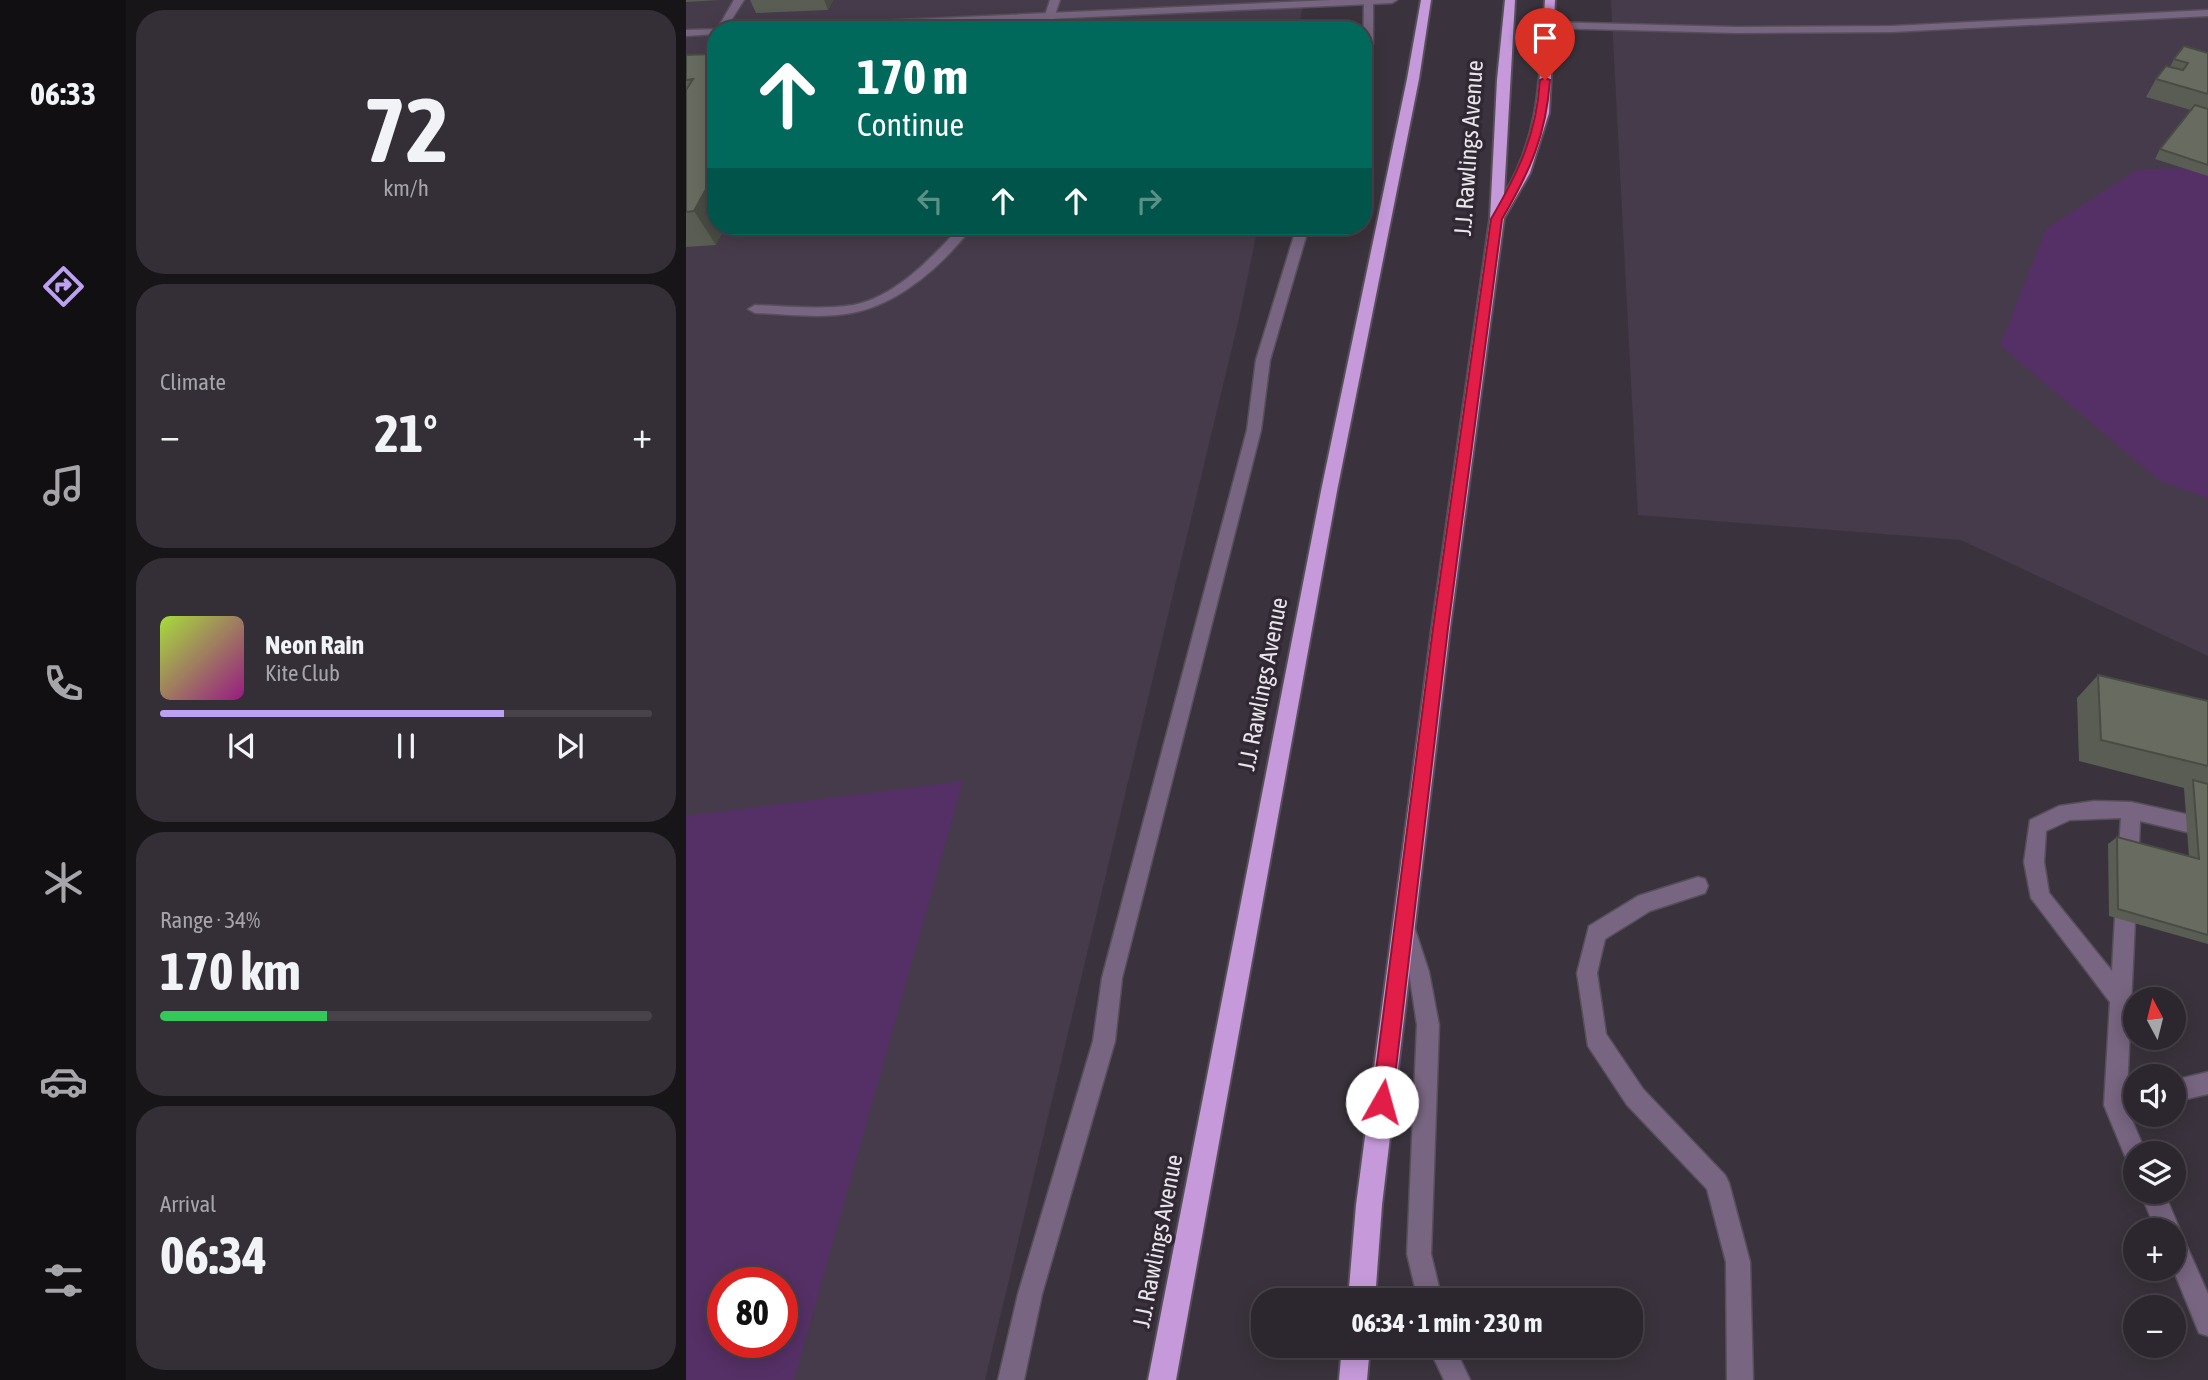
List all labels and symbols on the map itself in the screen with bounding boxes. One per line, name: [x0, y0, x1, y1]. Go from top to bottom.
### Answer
pin: [1515, 8, 1575, 80]
street label: J.J. Rawlings Avenue: [1449, 59, 1488, 237]
street label: J.J. Rawlings Avenue: [1232, 595, 1293, 773]
north arrow: [2123, 987, 2186, 1050]
position arrow: [1345, 1065, 1419, 1139]
street label: J.J. Rawlings Avenue: [1127, 1152, 1188, 1330]
speed limit sign: 80: [707, 1267, 798, 1358]

